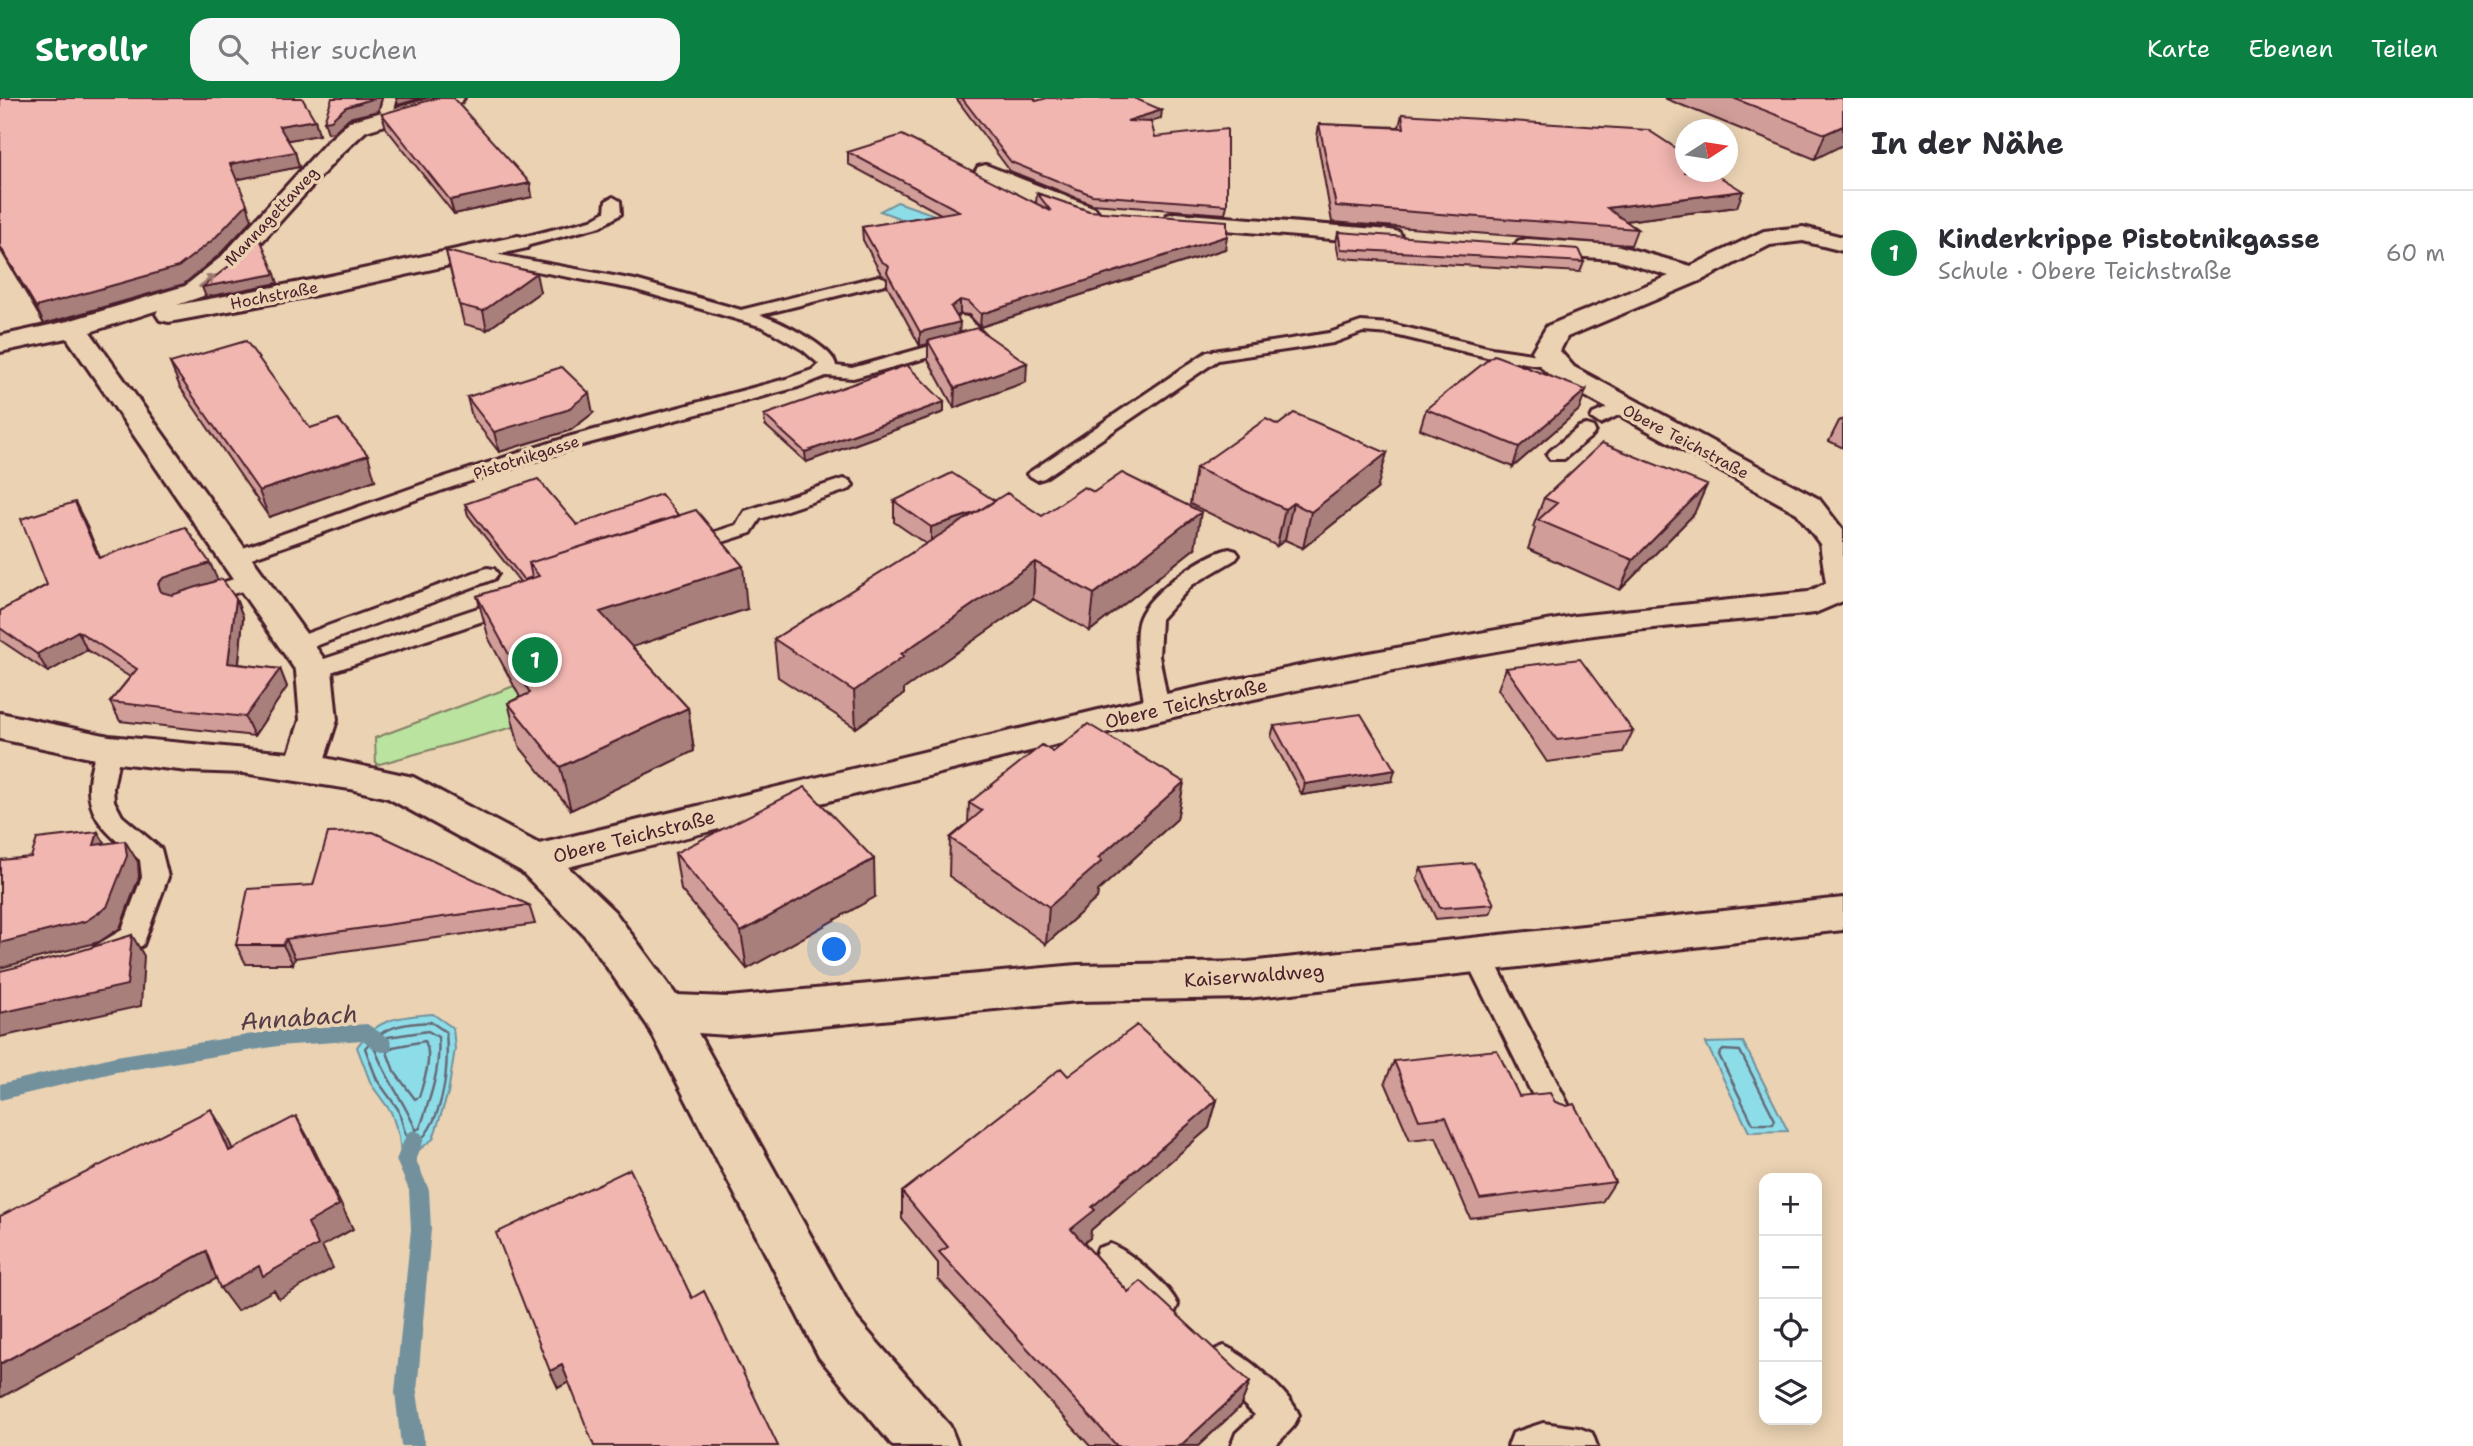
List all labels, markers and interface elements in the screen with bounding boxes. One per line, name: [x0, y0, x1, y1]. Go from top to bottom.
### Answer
search box: [190, 18, 680, 81]
text: Strollr: [35, 27, 148, 72]
icon: search: [214, 30, 252, 68]
text: Hier suchen: [270, 32, 417, 67]
text: Karte: [2147, 33, 2210, 65]
text: Ebenen: [2248, 33, 2333, 65]
text: Teilen: [2371, 33, 2438, 65]
north arrow: [1675, 119, 1738, 182]
text: In der Nähe: [1871, 123, 2064, 164]
street label: Mannagettaweg: [220, 162, 323, 270]
text: Kinderkrippe Pistotnikgasse: [1938, 221, 2320, 256]
text: 1: [1889, 238, 1899, 268]
text: 60 m: [2386, 238, 2445, 268]
text: Schule · Obere Teichstraße: [1938, 256, 2232, 286]
one-way arrow: [198, 275, 216, 289]
street label: Hochstraße: [228, 277, 320, 314]
street label: Obere Teichstraße: [1619, 399, 1752, 484]
street label: Pistotnikgasse: [470, 430, 582, 485]
pin: 1: [512, 634, 558, 686]
street label: Obere Teichstraße: [1102, 673, 1270, 734]
street label: Obere Teichstraße: [550, 804, 718, 869]
your location: [817, 932, 851, 966]
street label: Kaiserwaldweg: [1183, 958, 1325, 993]
water label: Annabach: [239, 998, 359, 1038]
map controls: [1759, 1173, 1822, 1425]
button: +: [1759, 1173, 1822, 1236]
button: −: [1759, 1236, 1822, 1299]
button: locate: [1759, 1299, 1822, 1362]
button: layers: [1759, 1362, 1822, 1425]

